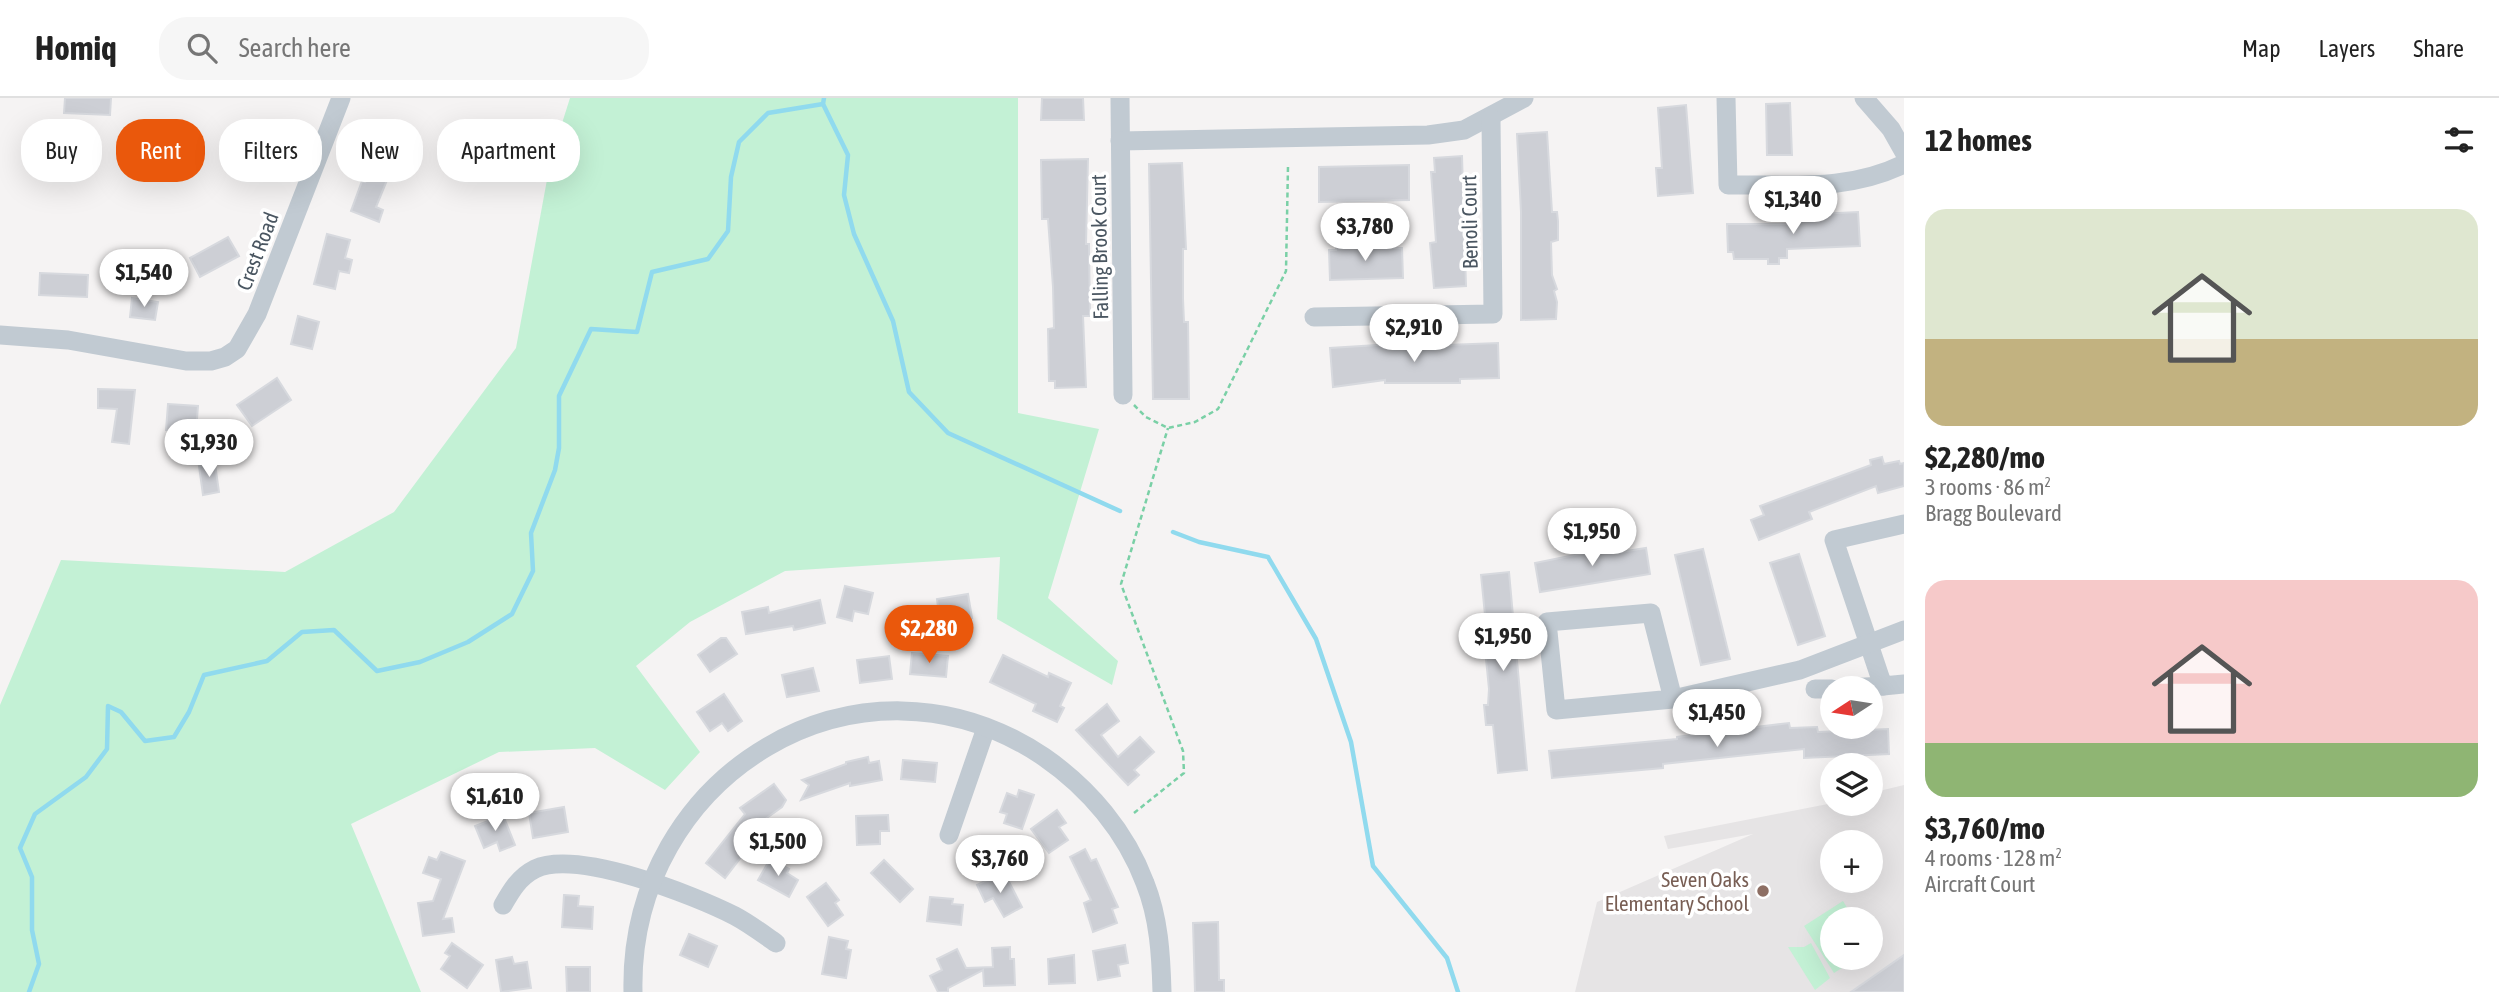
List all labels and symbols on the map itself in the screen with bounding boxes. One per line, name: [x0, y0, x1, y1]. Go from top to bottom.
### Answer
street label: Falling Brook Court: [1086, 174, 1112, 320]
street label: Benoli Court: [1456, 175, 1482, 269]
pin: $1,340: [1736, 176, 1850, 236]
pin: $3,780: [1308, 204, 1422, 263]
street label: Crest Road: [231, 209, 283, 293]
pin: $1,540: [87, 250, 201, 309]
pin: $2,910: [1357, 304, 1471, 364]
pin: $1,930: [152, 420, 266, 479]
pin: $1,950: [1535, 508, 1649, 568]
pin: $2,280: [872, 606, 986, 665]
pin: $1,950: [1446, 614, 1560, 673]
north arrow: [1820, 676, 1883, 738]
pin: $1,450: [1660, 690, 1774, 749]
pin: $1,610: [438, 774, 552, 833]
pin: $1,500: [721, 818, 835, 878]
pin: $3,760: [943, 836, 1057, 895]
place label: Seven Oaks Elementary School: [1605, 867, 1749, 915]
marker: Seven Oaks Elementary School: [1755, 883, 1771, 899]

